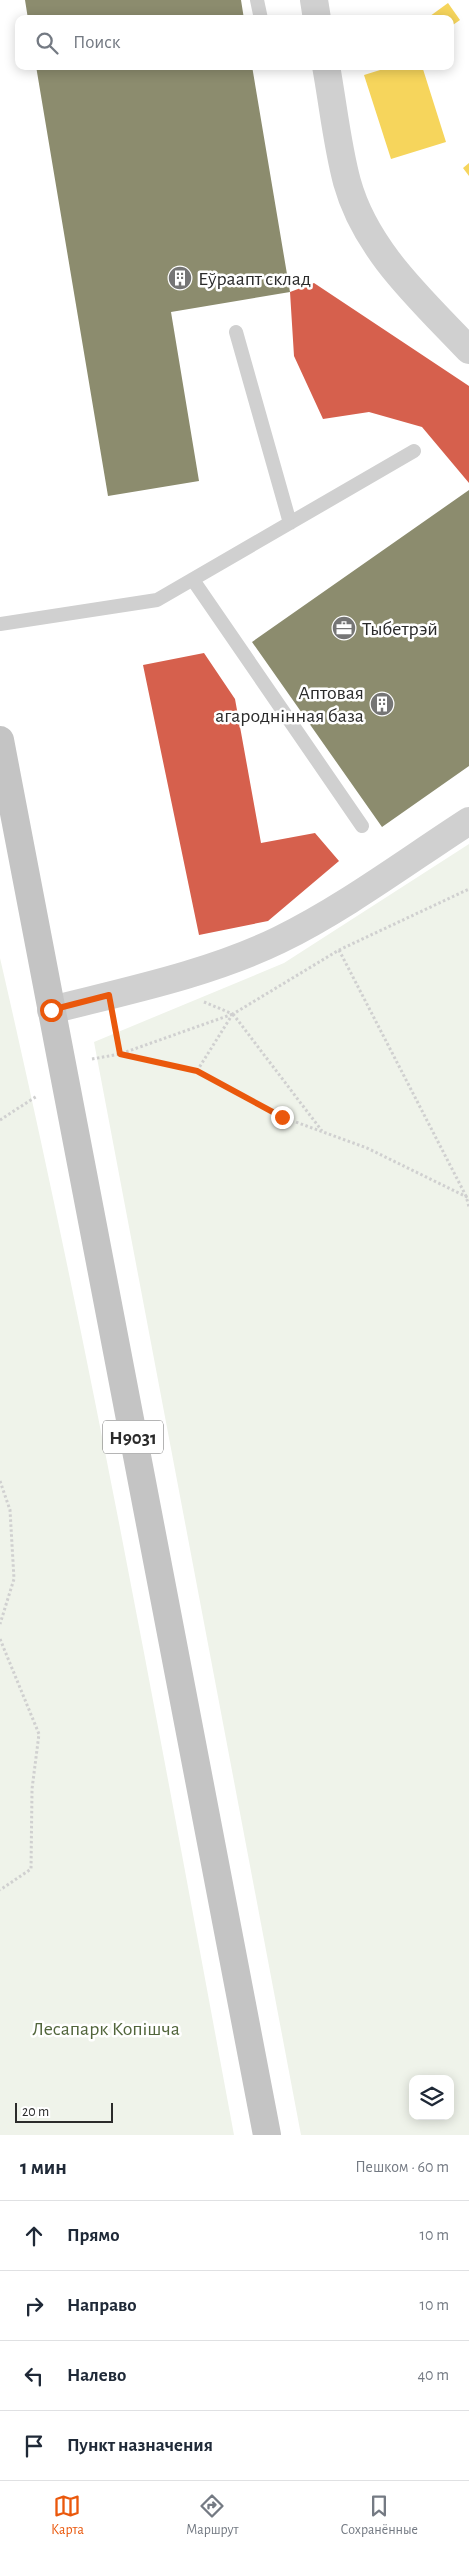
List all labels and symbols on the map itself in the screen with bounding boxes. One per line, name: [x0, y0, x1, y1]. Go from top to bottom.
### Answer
building icon: Еўраапт склад: [167, 265, 193, 291]
place label: Еўраапт склад: [198, 269, 311, 289]
office icon: Тыбетрэй: [331, 615, 357, 641]
place label: Тыбетрэй: [362, 619, 438, 639]
place label: Аптовая агароднінная база: [215, 683, 364, 726]
building icon: Аптовая агароднінная база: [369, 691, 395, 717]
route start: [40, 999, 63, 1022]
route end: [271, 1106, 294, 1129]
road number: Н9031: [103, 1420, 163, 1454]
park label: Лесапарк Копішча: [32, 2019, 180, 2039]
scale bar: [15, 2100, 112, 2123]

